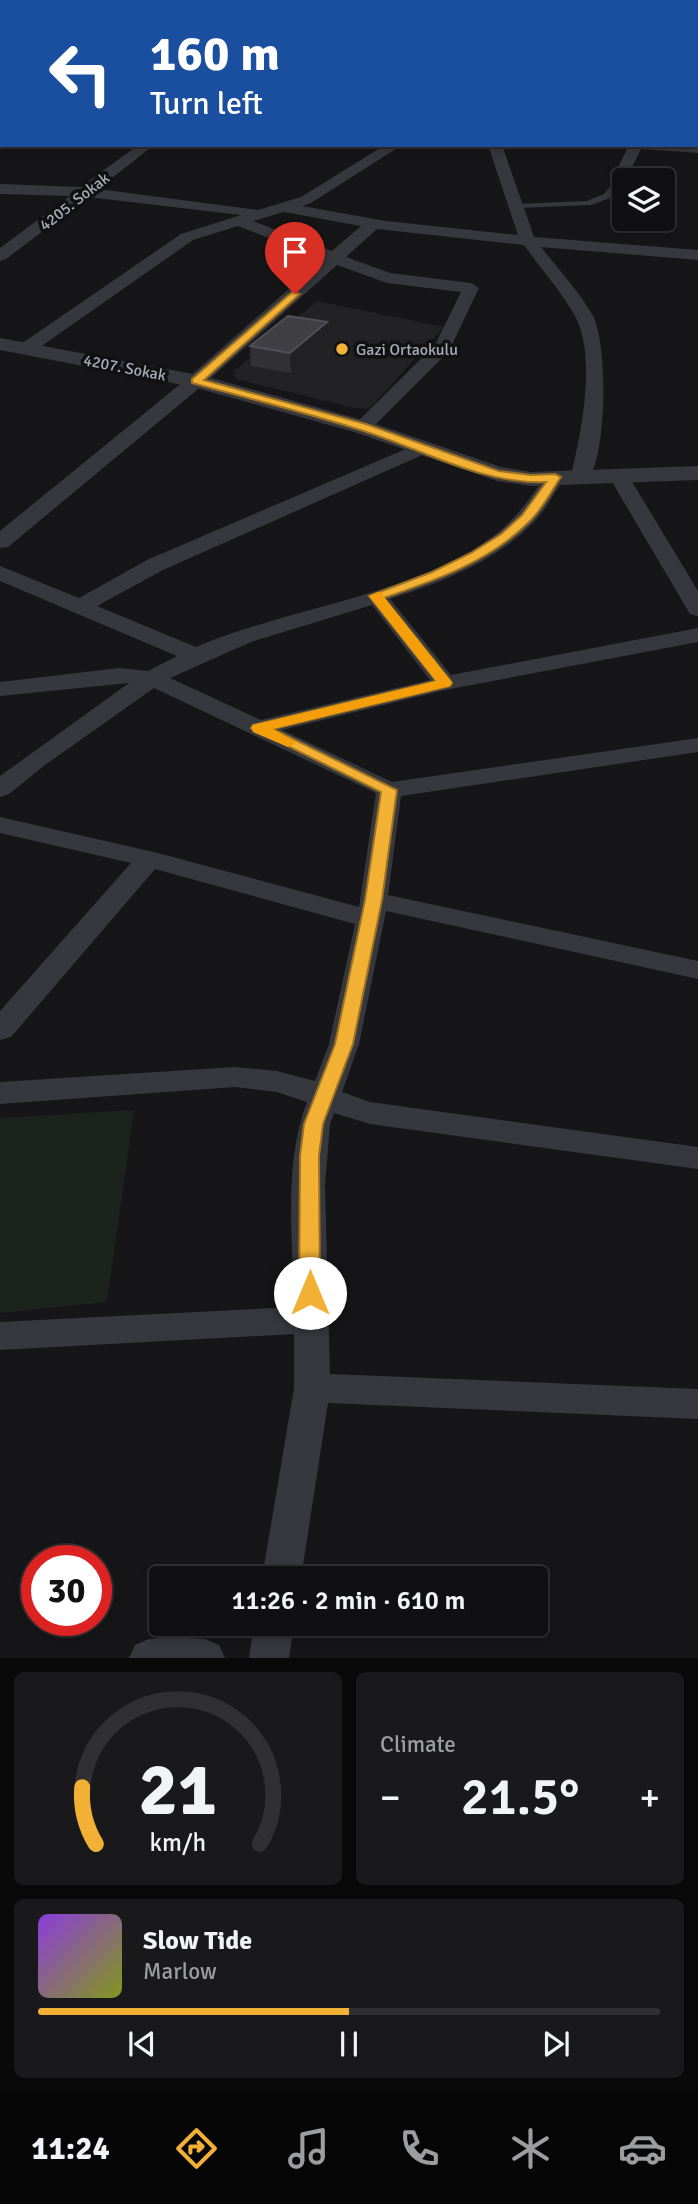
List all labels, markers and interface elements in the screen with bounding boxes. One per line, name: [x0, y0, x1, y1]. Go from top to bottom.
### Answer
text: 160 m: [150, 24, 280, 84]
icon: left: [35, 28, 126, 119]
text: Turn left: [150, 84, 263, 123]
street label: 4205. Sokak: [35, 168, 114, 235]
map controls: [612, 168, 675, 231]
button: layers: [612, 168, 675, 231]
pin: [265, 222, 325, 294]
icon: arrive: [276, 233, 314, 271]
place label: Gazi Ortaokulu: [356, 340, 458, 360]
marker: Gazi Ortaokulu: [334, 341, 350, 357]
street label: 4207. Sokak: [82, 350, 168, 386]
position arrow: [273, 1256, 347, 1330]
speed limit sign: 30: [21, 1545, 112, 1636]
text: 11:26 · 2 min · 610 m: [232, 1585, 465, 1617]
text: Climate: [380, 1730, 456, 1759]
text: 21: [139, 1747, 217, 1836]
text: 21.5°: [461, 1765, 579, 1829]
text: −: [380, 1774, 401, 1821]
text: +: [639, 1774, 660, 1821]
text: km/h: [150, 1827, 206, 1858]
text: Slow Tide: [143, 1925, 252, 1957]
text: Marlow: [143, 1957, 217, 1986]
icon: previous: [123, 2025, 161, 2063]
icon: pause: [330, 2025, 368, 2063]
icon: next: [537, 2025, 575, 2063]
icon: directions: [172, 2124, 221, 2173]
icon: music: [284, 2124, 333, 2173]
icon: phone: [395, 2124, 444, 2173]
icon: climate: [506, 2124, 555, 2173]
icon: car: [618, 2124, 667, 2173]
text: 11:24: [31, 2129, 110, 2168]

